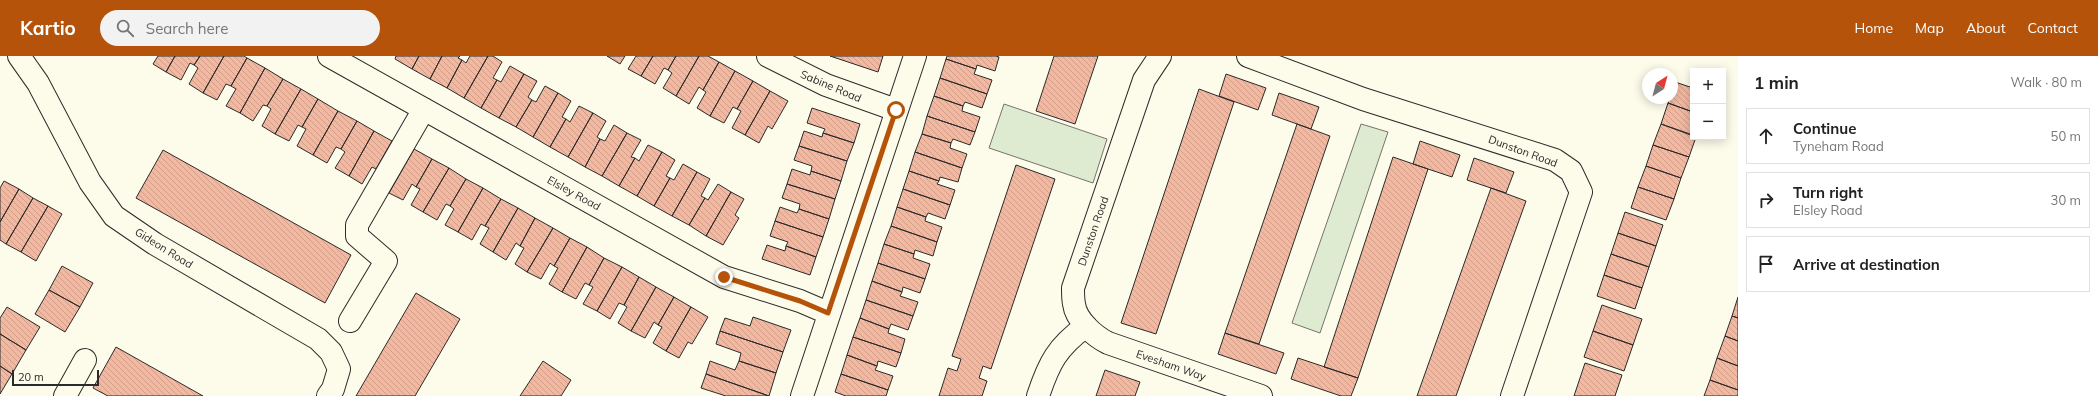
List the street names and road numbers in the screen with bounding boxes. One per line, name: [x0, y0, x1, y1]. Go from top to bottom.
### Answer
street label: Sabine Road: [798, 67, 864, 105]
street label: Dunston Road: [1486, 132, 1560, 170]
street label: Elsley Road: [545, 173, 603, 213]
street label: Dunston Road: [1075, 194, 1111, 268]
street label: Gideon Road: [132, 225, 196, 271]
street label: Evesham Way: [1134, 346, 1208, 384]

